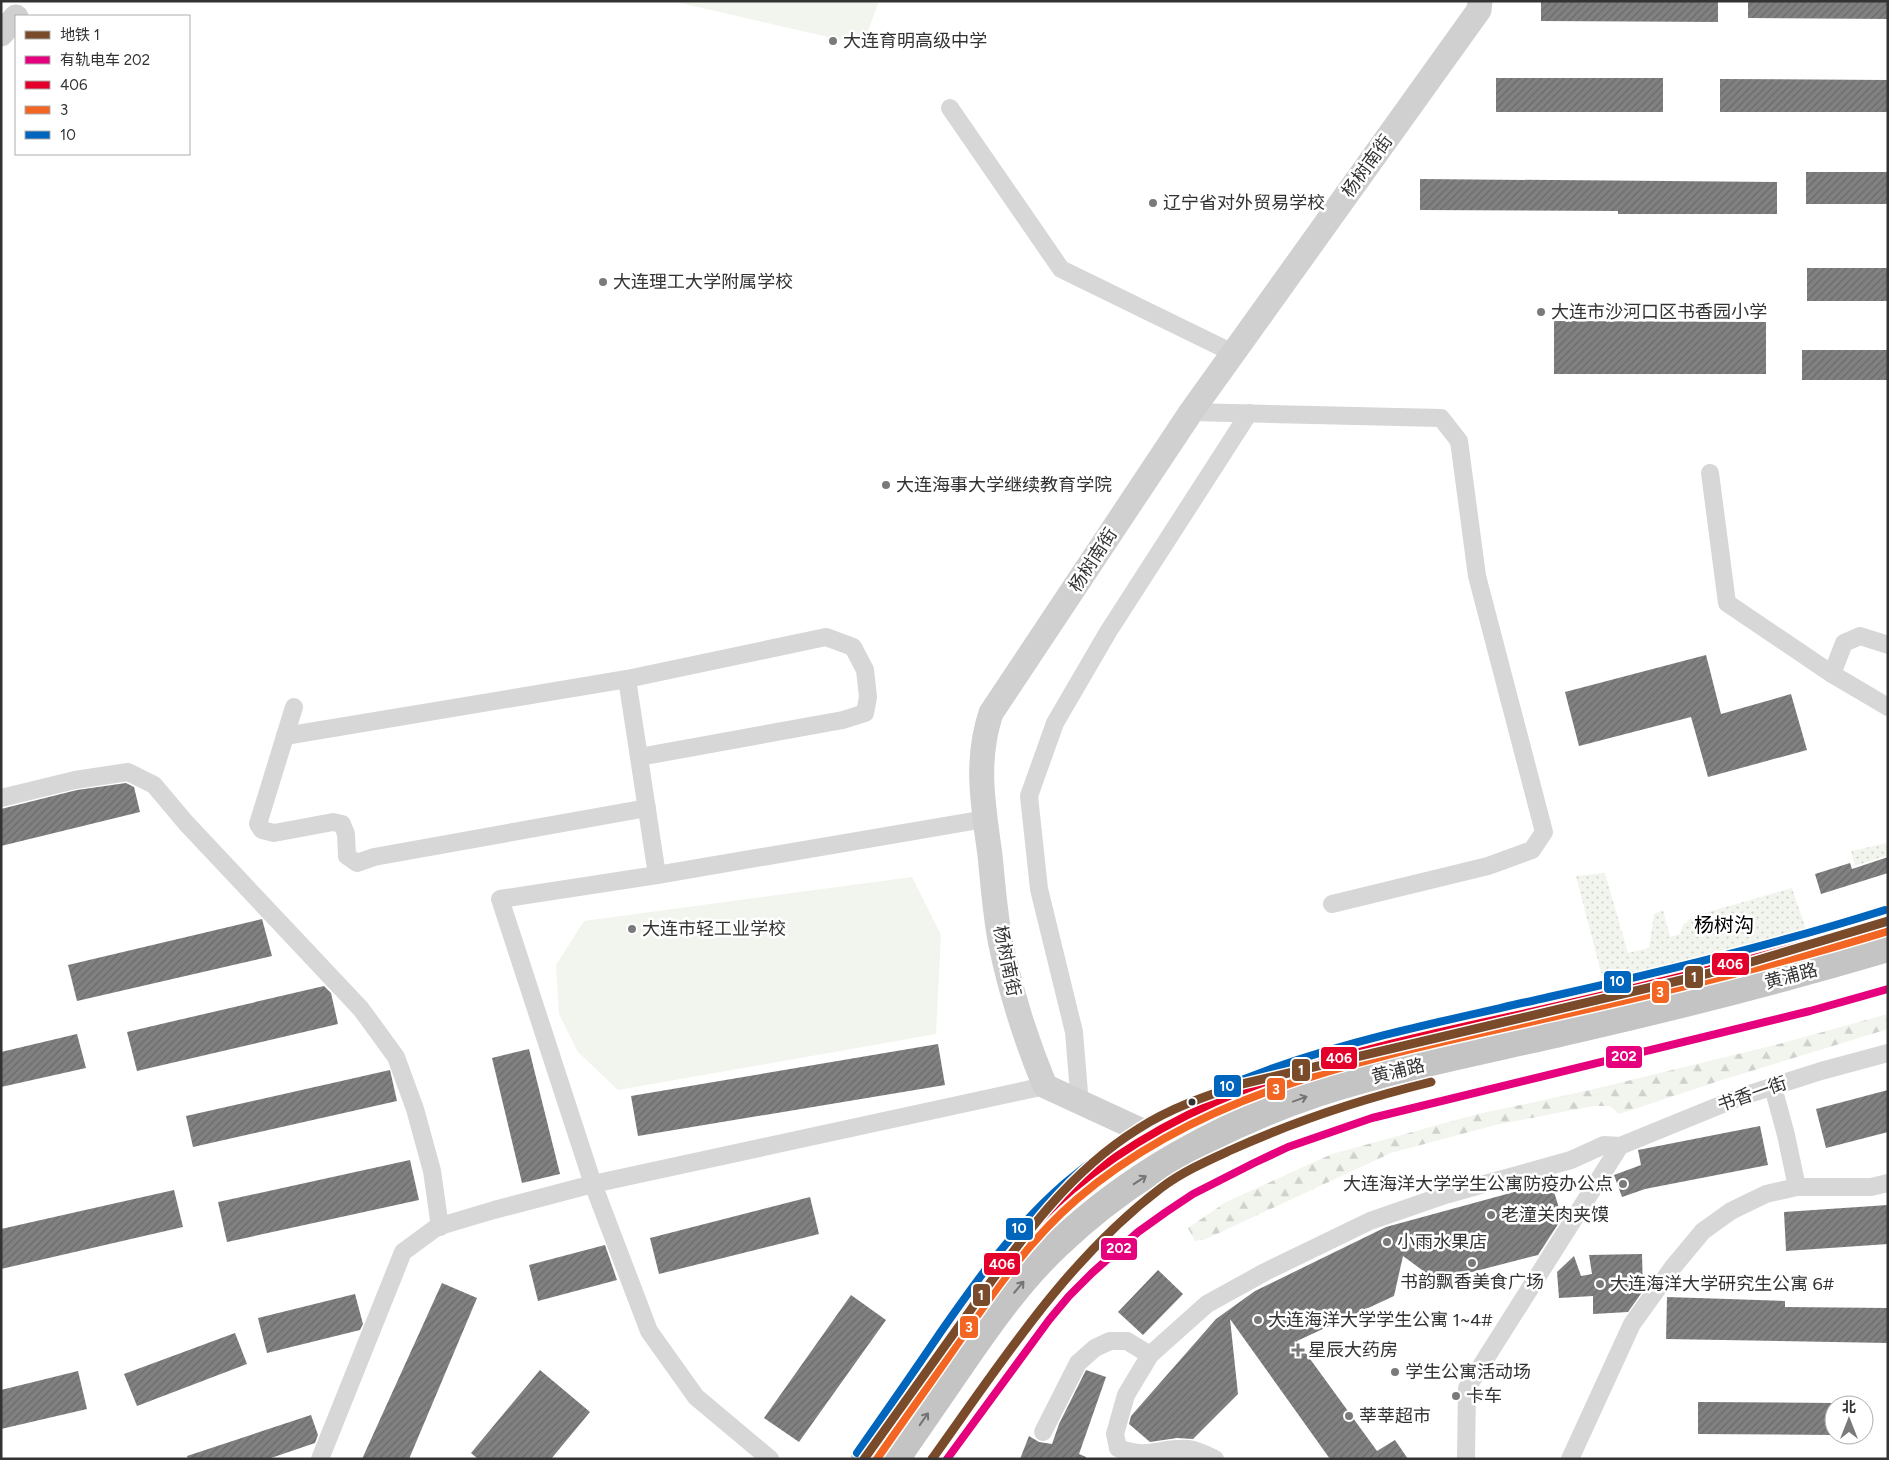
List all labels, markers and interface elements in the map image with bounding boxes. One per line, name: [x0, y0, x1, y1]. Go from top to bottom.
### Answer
legend: [15, 15, 190, 155]
text: 地铁 1: [60, 26, 100, 44]
place label: 大连育明高级中学: [843, 30, 987, 52]
marker: 大连育明高级中学: [827, 35, 839, 47]
text: 有轨电车 202: [60, 51, 150, 69]
text: 406: [60, 76, 88, 94]
text: 3: [60, 101, 68, 119]
text: 10: [60, 126, 76, 144]
street label: 杨树南街: [1337, 130, 1397, 202]
place label: 辽宁省对外贸易学校: [1163, 192, 1325, 214]
marker: 辽宁省对外贸易学校: [1147, 197, 1159, 209]
place label: 大连理工大学附属学校: [613, 271, 793, 293]
marker: 大连理工大学附属学校: [597, 276, 609, 288]
place label: 大连市沙河口区书香园小学: [1551, 301, 1767, 323]
marker: 大连市沙河口区书香园小学: [1535, 306, 1547, 318]
place label: 大连海事大学继续教育学院: [896, 474, 1112, 496]
marker: 大连海事大学继续教育学院: [880, 479, 892, 491]
street label: 杨树南街: [1064, 524, 1122, 596]
district label: 杨树沟: [1694, 913, 1754, 937]
place label: 大连市轻工业学校: [642, 918, 786, 940]
marker: 大连市轻工业学校: [626, 923, 638, 935]
street label: 杨树南街: [989, 923, 1025, 999]
line badge: 406: [1711, 952, 1750, 976]
text: 406: [1717, 956, 1743, 973]
street label: 黄浦路: [1762, 958, 1820, 994]
line badge: 1: [1684, 965, 1704, 989]
text: 1: [1691, 969, 1697, 986]
line badge: 10: [1603, 970, 1632, 994]
text: 10: [1610, 973, 1624, 990]
line badge: 3: [1651, 980, 1670, 1004]
text: 3: [1656, 984, 1664, 1001]
line badge: 202: [1605, 1045, 1643, 1069]
line badge: 406: [1320, 1046, 1358, 1070]
text: 202: [1611, 1048, 1637, 1065]
text: 406: [1326, 1050, 1352, 1067]
street label: 黄浦路: [1369, 1054, 1427, 1088]
line badge: 1: [1291, 1058, 1311, 1082]
text: 1: [1298, 1062, 1304, 1079]
street label: 书香一街: [1714, 1072, 1790, 1116]
line badge: 10: [1213, 1074, 1242, 1098]
line badge: 3: [1266, 1077, 1286, 1101]
text: 10: [1220, 1078, 1234, 1095]
text: 3: [1272, 1081, 1280, 1098]
one-way arrow: [1292, 1094, 1308, 1103]
unlabelled marker: [1187, 1097, 1197, 1107]
place label: 大连海洋大学学生公寓防疫办公点: [1343, 1173, 1613, 1195]
one-way arrow: [1132, 1174, 1146, 1184]
marker: 大连海洋大学学生公寓防疫办公点: [1617, 1178, 1629, 1190]
place label: 老潼关肉夹馍: [1501, 1204, 1609, 1226]
marker: 老潼关肉夹馍: [1485, 1209, 1497, 1221]
line badge: 10: [1005, 1217, 1034, 1241]
text: 10: [1012, 1220, 1026, 1237]
place label: 小雨水果店: [1397, 1231, 1487, 1253]
marker: 小雨水果店: [1381, 1236, 1393, 1248]
line badge: 202: [1100, 1237, 1138, 1261]
text: 202: [1106, 1240, 1132, 1257]
line badge: 406: [983, 1252, 1021, 1276]
text: 406: [989, 1256, 1015, 1273]
marker: 书韵飘香美食广场: [1466, 1257, 1478, 1269]
place label: 书韵飘香美食广场: [1400, 1271, 1544, 1293]
place label: 大连海洋大学研究生公寓 6#: [1610, 1273, 1835, 1295]
marker: 大连海洋大学研究生公寓 6#: [1594, 1278, 1606, 1290]
one-way arrow: [1013, 1281, 1024, 1294]
line badge: 1: [972, 1283, 991, 1307]
text: 1: [978, 1287, 984, 1304]
place label: 大连海洋大学学生公寓 1~4#: [1268, 1309, 1493, 1331]
marker: 大连海洋大学学生公寓 1~4#: [1252, 1314, 1264, 1326]
line badge: 3: [959, 1315, 979, 1339]
text: 3: [965, 1319, 973, 1336]
place label: 星辰大药房: [1308, 1339, 1398, 1361]
marker: 星辰大药房: [1292, 1344, 1304, 1356]
place label: 学生公寓活动场: [1405, 1361, 1531, 1383]
marker: 学生公寓活动场: [1389, 1366, 1401, 1378]
place label: 卡车: [1466, 1385, 1502, 1407]
marker: 卡车: [1450, 1390, 1462, 1402]
north arrow: [1824, 1395, 1874, 1445]
text: 北: [1842, 1399, 1856, 1416]
place label: 莘莘超市: [1359, 1405, 1431, 1427]
marker: 莘莘超市: [1343, 1410, 1355, 1422]
one-way arrow: [919, 1412, 929, 1426]

